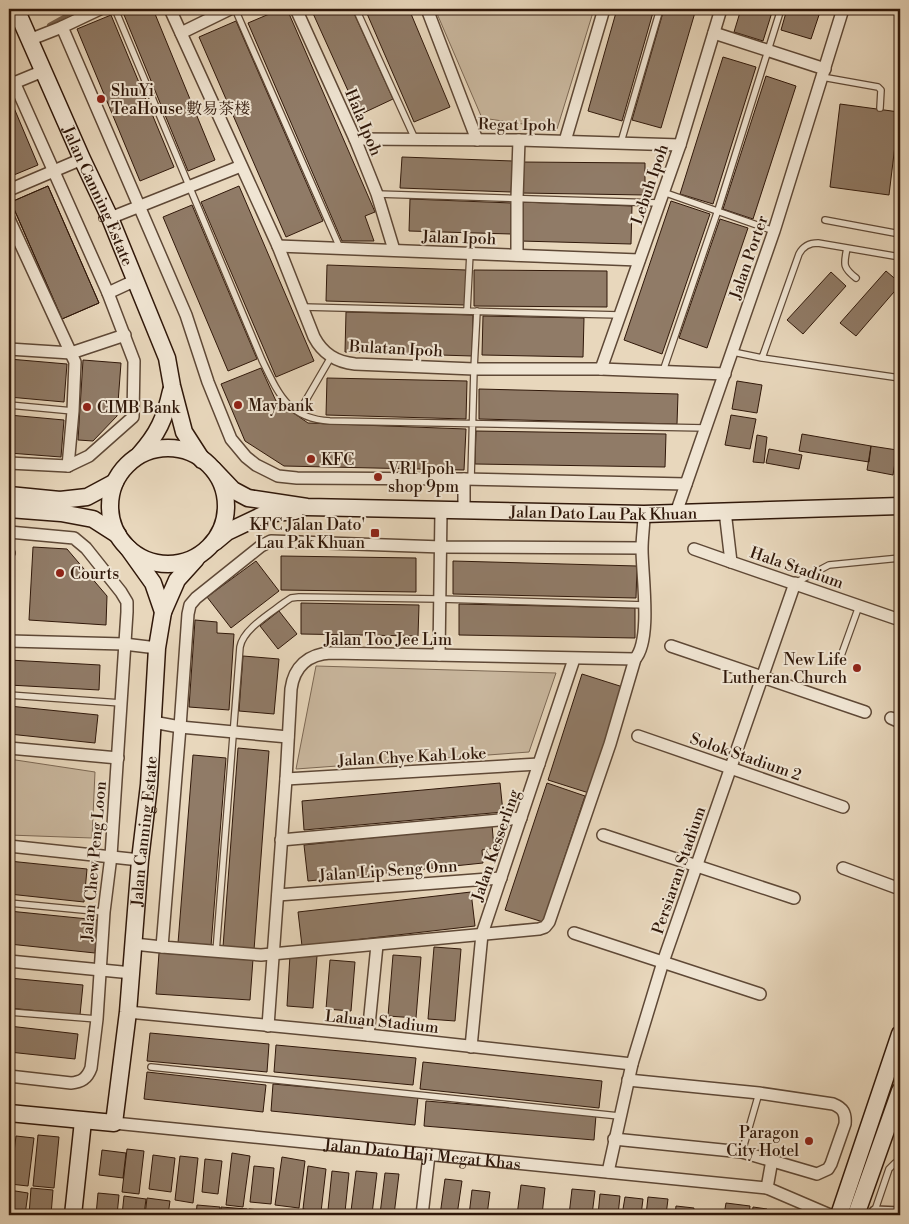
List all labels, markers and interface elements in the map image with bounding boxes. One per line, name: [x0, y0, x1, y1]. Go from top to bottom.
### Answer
place label: ShuYi TeaHouse 數易茶楼: [111, 81, 250, 119]
street label: Hala Ipoh: [340, 86, 386, 159]
marker: ShuYi TeaHouse 數易茶楼: [95, 93, 107, 105]
street label: Regat Ipoh: [478, 114, 557, 136]
street label: Jalan Canning Estate: [57, 122, 137, 269]
street label: Lebuh Ipoh: [627, 141, 673, 227]
street label: Jalan Porter: [725, 213, 773, 303]
street label: Jalan Ipoh: [420, 227, 497, 249]
street label: Bulatan Ipoh: [348, 337, 444, 361]
place label: Maybank: [248, 396, 315, 416]
place label: CIMB Bank: [97, 398, 182, 418]
marker: Maybank: [232, 399, 244, 411]
marker: CIMB Bank: [81, 401, 93, 413]
place label: KFC: [321, 450, 354, 470]
marker: KFC: [305, 453, 317, 465]
place label: VR1 Ipoh shop 9pm: [387, 459, 459, 497]
marker: VR1 Ipoh shop 9pm: [372, 471, 384, 483]
street label: Jalan Dato Lau Pak Khuan: [508, 502, 698, 525]
place label: KFC Jalan Dato' Lau Pak Khuan: [249, 515, 365, 553]
marker: KFC Jalan Dato' Lau Pak Khuan: [369, 527, 381, 539]
street label: Hala Stadium: [747, 543, 846, 593]
place label: Courts: [70, 564, 119, 584]
marker: Courts: [54, 567, 66, 579]
street label: Jalan Too Jee Lim: [323, 630, 452, 650]
place label: New Life Lutheran Church: [722, 650, 847, 688]
marker: New Life Lutheran Church: [851, 662, 863, 674]
street label: Solok Stadium 2: [687, 728, 804, 785]
street label: Jalan Chye Kah Loke: [336, 743, 487, 771]
street label: Jalan Canning Estate: [127, 755, 162, 908]
street label: Jalan Chew Peng Loon: [77, 780, 111, 943]
street label: Jalan Kesserling: [467, 786, 525, 905]
street label: Persiaran Stadium: [648, 804, 710, 937]
street label: Jalan Lip Seng Onn: [317, 856, 459, 886]
street label: Laluan Stadium: [324, 1006, 440, 1038]
place label: Paragon City Hotel: [726, 1123, 799, 1161]
street label: Jalan Dato Haji Megat Khas: [322, 1135, 522, 1174]
marker: Paragon City Hotel: [803, 1135, 815, 1147]

